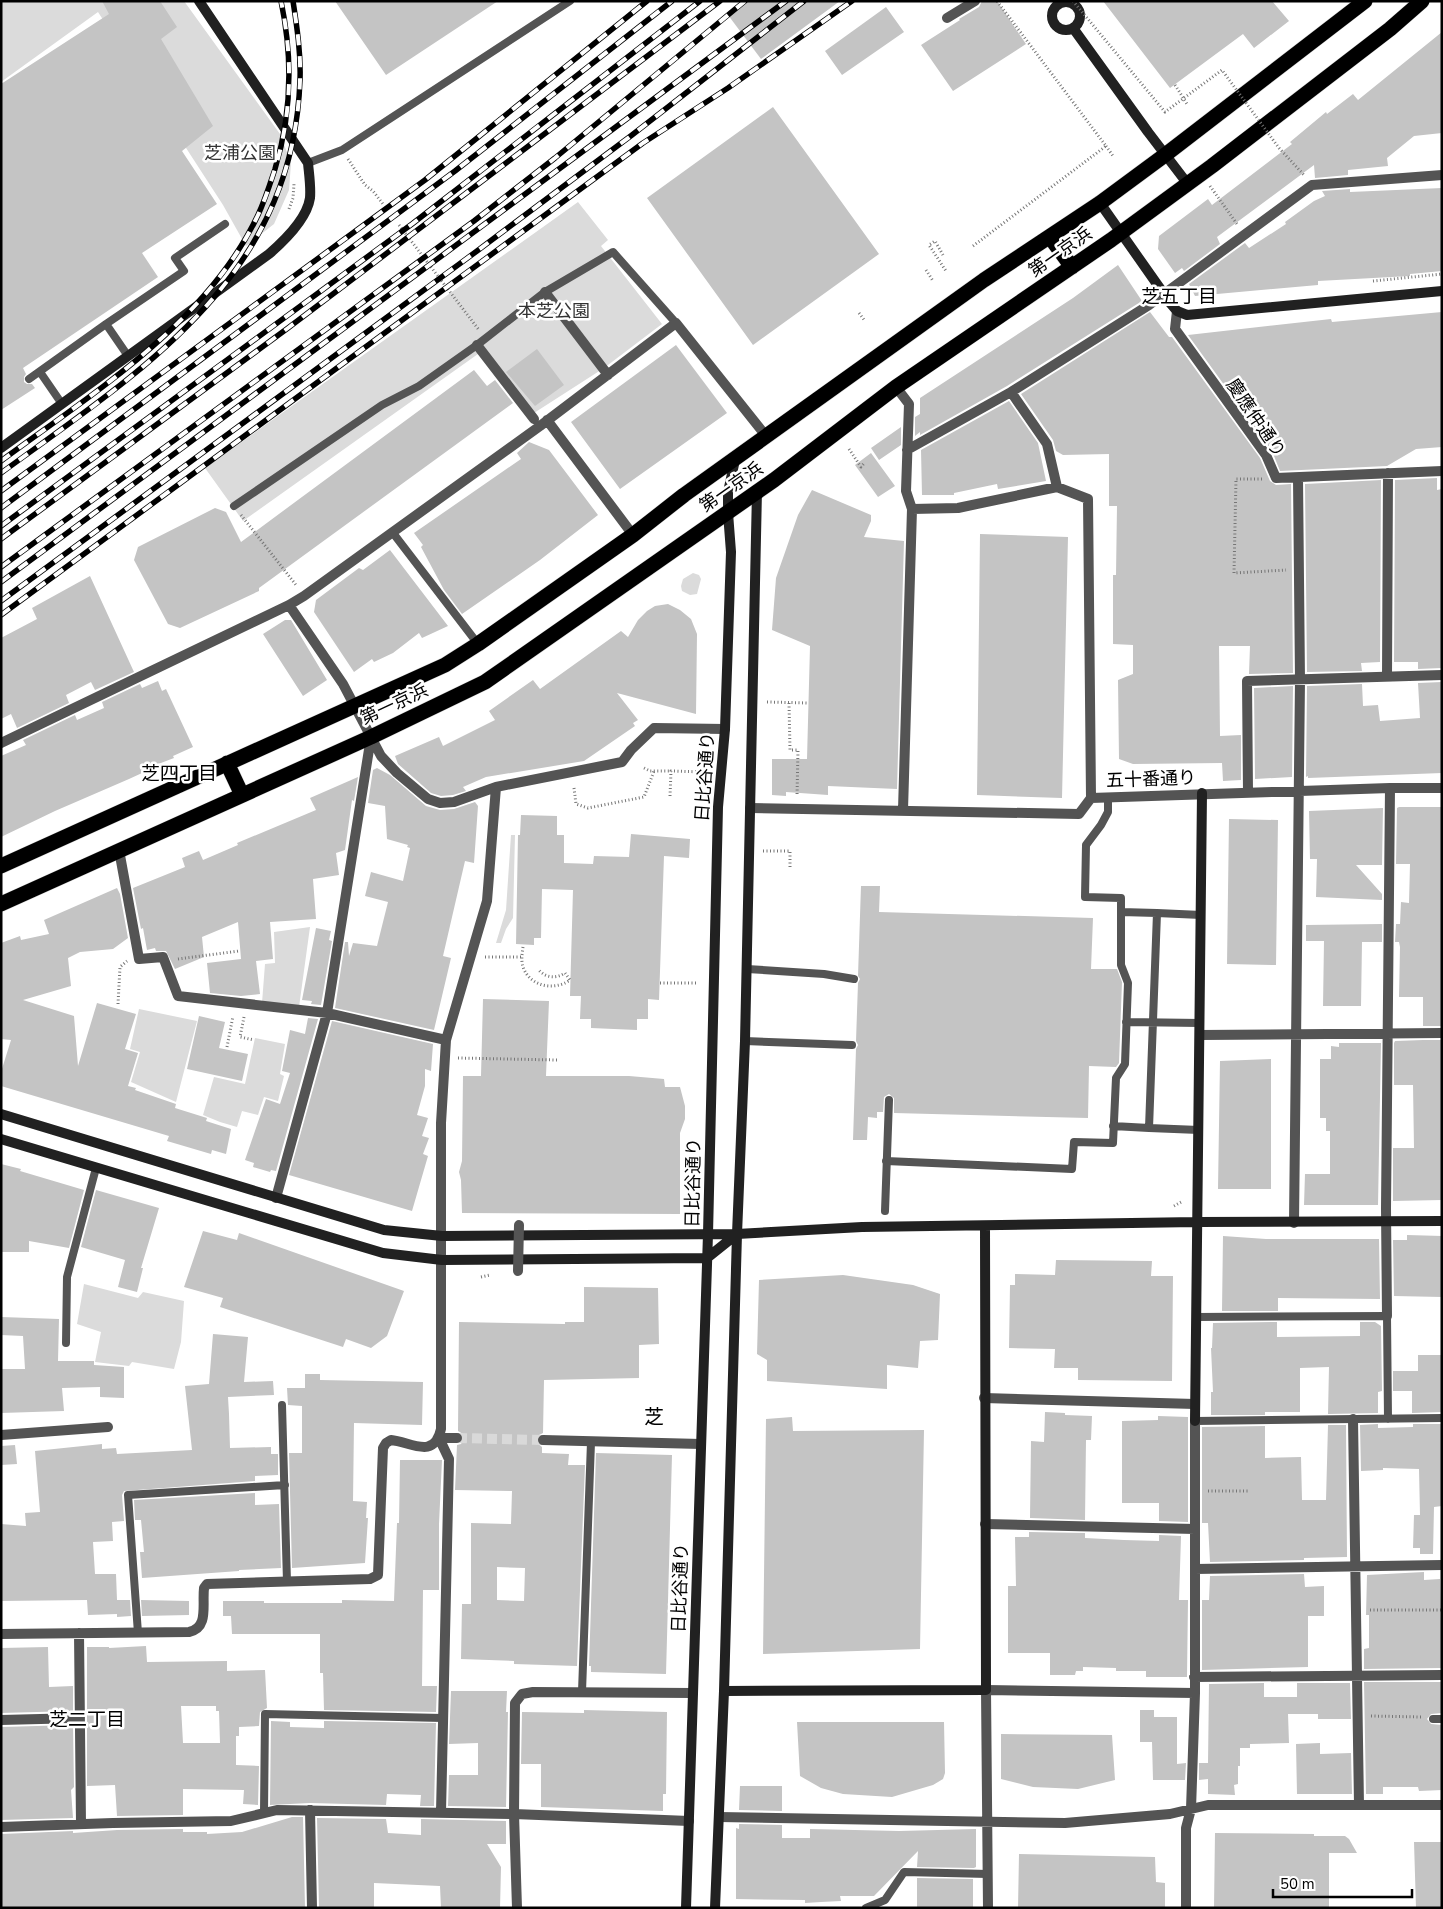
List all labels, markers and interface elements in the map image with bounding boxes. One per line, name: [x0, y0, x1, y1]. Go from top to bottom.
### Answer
park label: 芝浦公園: [204, 141, 276, 165]
street label: 第一京浜: [1024, 222, 1096, 282]
district label: 芝五丁目: [1141, 284, 1217, 310]
park label: 本芝公園: [518, 299, 590, 323]
street label: 慶應仲通り: [1221, 374, 1291, 462]
street label: 第一京浜: [695, 457, 767, 517]
street label: 第一京浜: [356, 678, 432, 730]
street label: 日比谷通り: [690, 731, 720, 823]
district label: 芝四丁目: [141, 761, 217, 787]
street label: 五十番通り: [1106, 765, 1196, 793]
street label: 日比谷通り: [680, 1138, 706, 1228]
district label: 芝: [644, 1404, 664, 1431]
street label: 日比谷通り: [666, 1543, 694, 1633]
district label: 芝二丁目: [49, 1707, 125, 1733]
scale bar: [1273, 1866, 1412, 1898]
text: 50 m: [1280, 1874, 1315, 1894]

